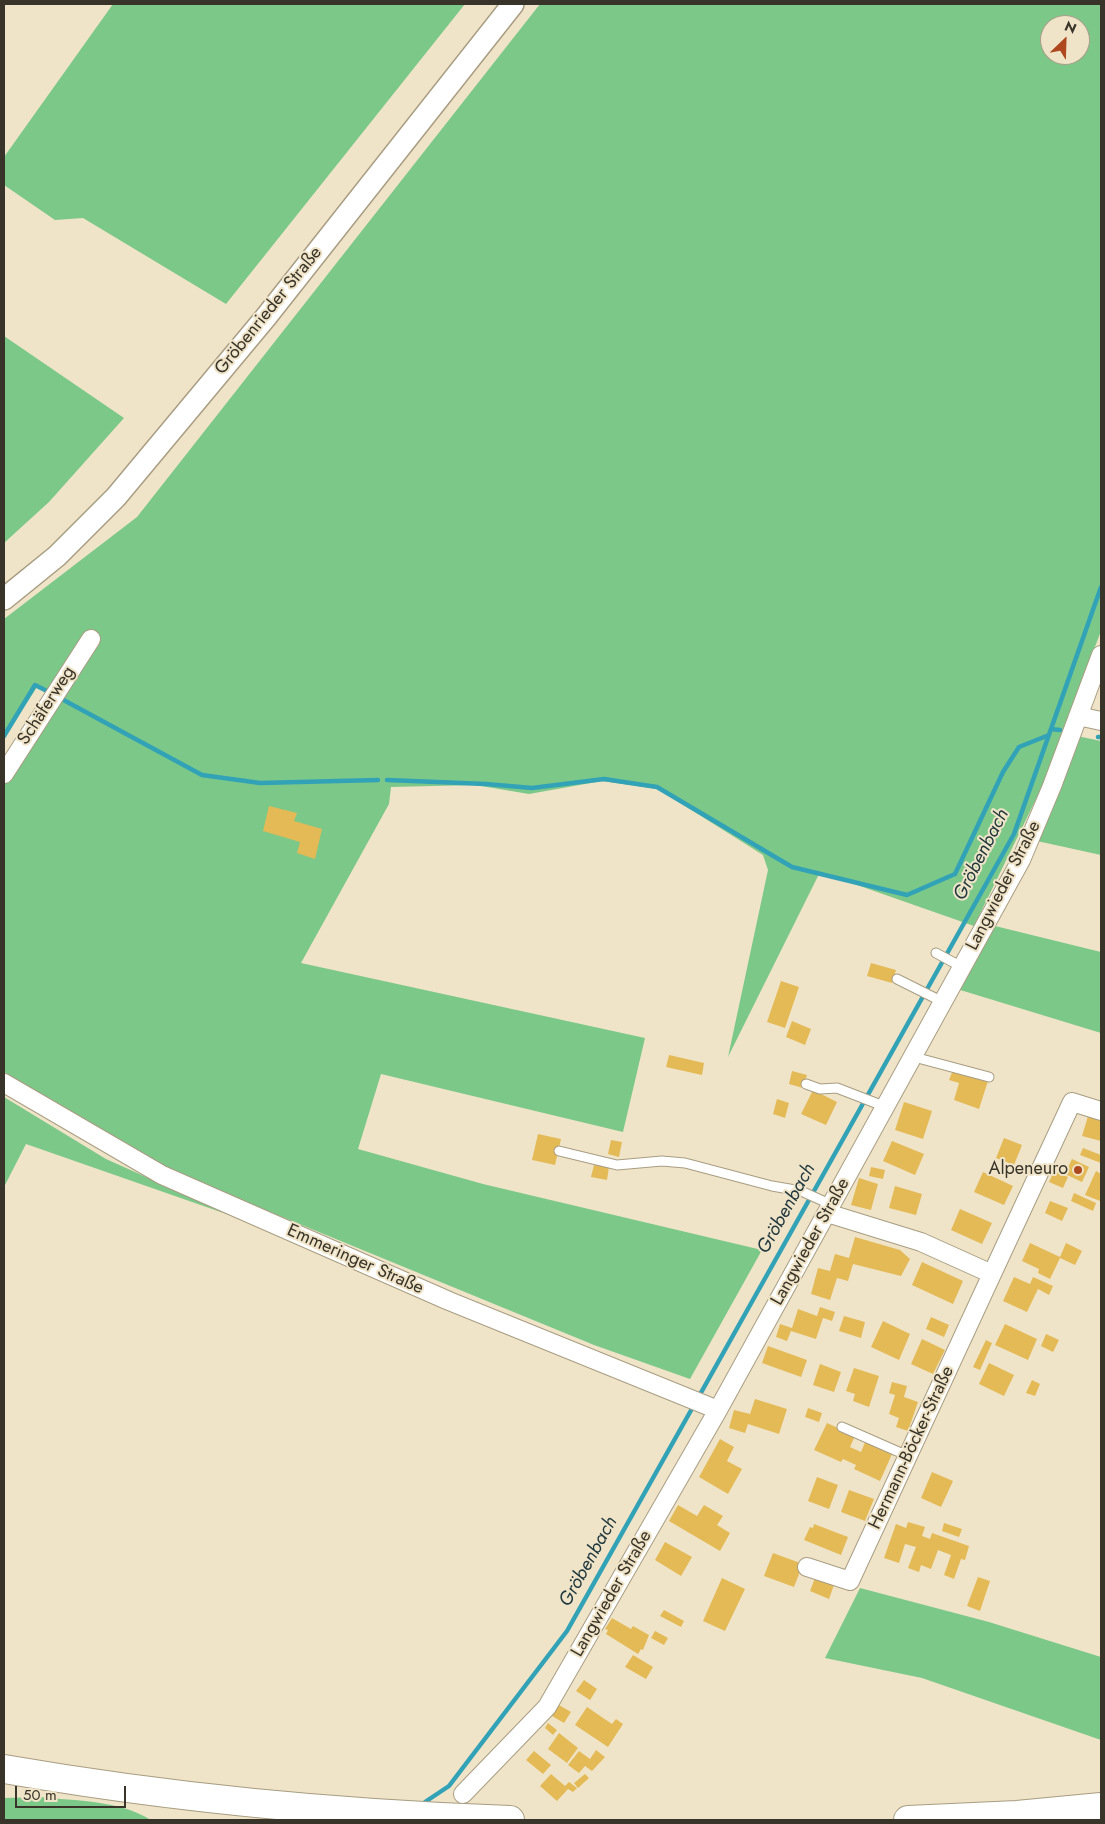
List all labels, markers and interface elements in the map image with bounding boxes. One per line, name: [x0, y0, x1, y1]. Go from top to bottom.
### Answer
north arrow: [1040, 15, 1090, 65]
text: N: [1062, 16, 1080, 39]
street label: Gröbenrieder Straße: [211, 243, 327, 379]
street label: Schäferweg: [14, 663, 80, 749]
water label: Gröbenbach: [949, 805, 1015, 905]
street label: Langwieder Straße: [962, 818, 1046, 954]
place label: Alpeneuro: [989, 1159, 1068, 1181]
water label: Gröbenbach: [753, 1160, 821, 1258]
marker: Alpeneuro: [1072, 1164, 1084, 1176]
street label: Langwieder Straße: [767, 1175, 855, 1309]
street label: Emmeringer Straße: [283, 1220, 427, 1300]
street label: Hermann-Böcker-Straße: [865, 1363, 959, 1533]
water label: Gröbenbach: [555, 1513, 623, 1611]
street label: Langwieder Straße: [567, 1527, 657, 1661]
scale bar: [18, 1776, 129, 1808]
text: 50 m: [23, 1784, 57, 1806]

